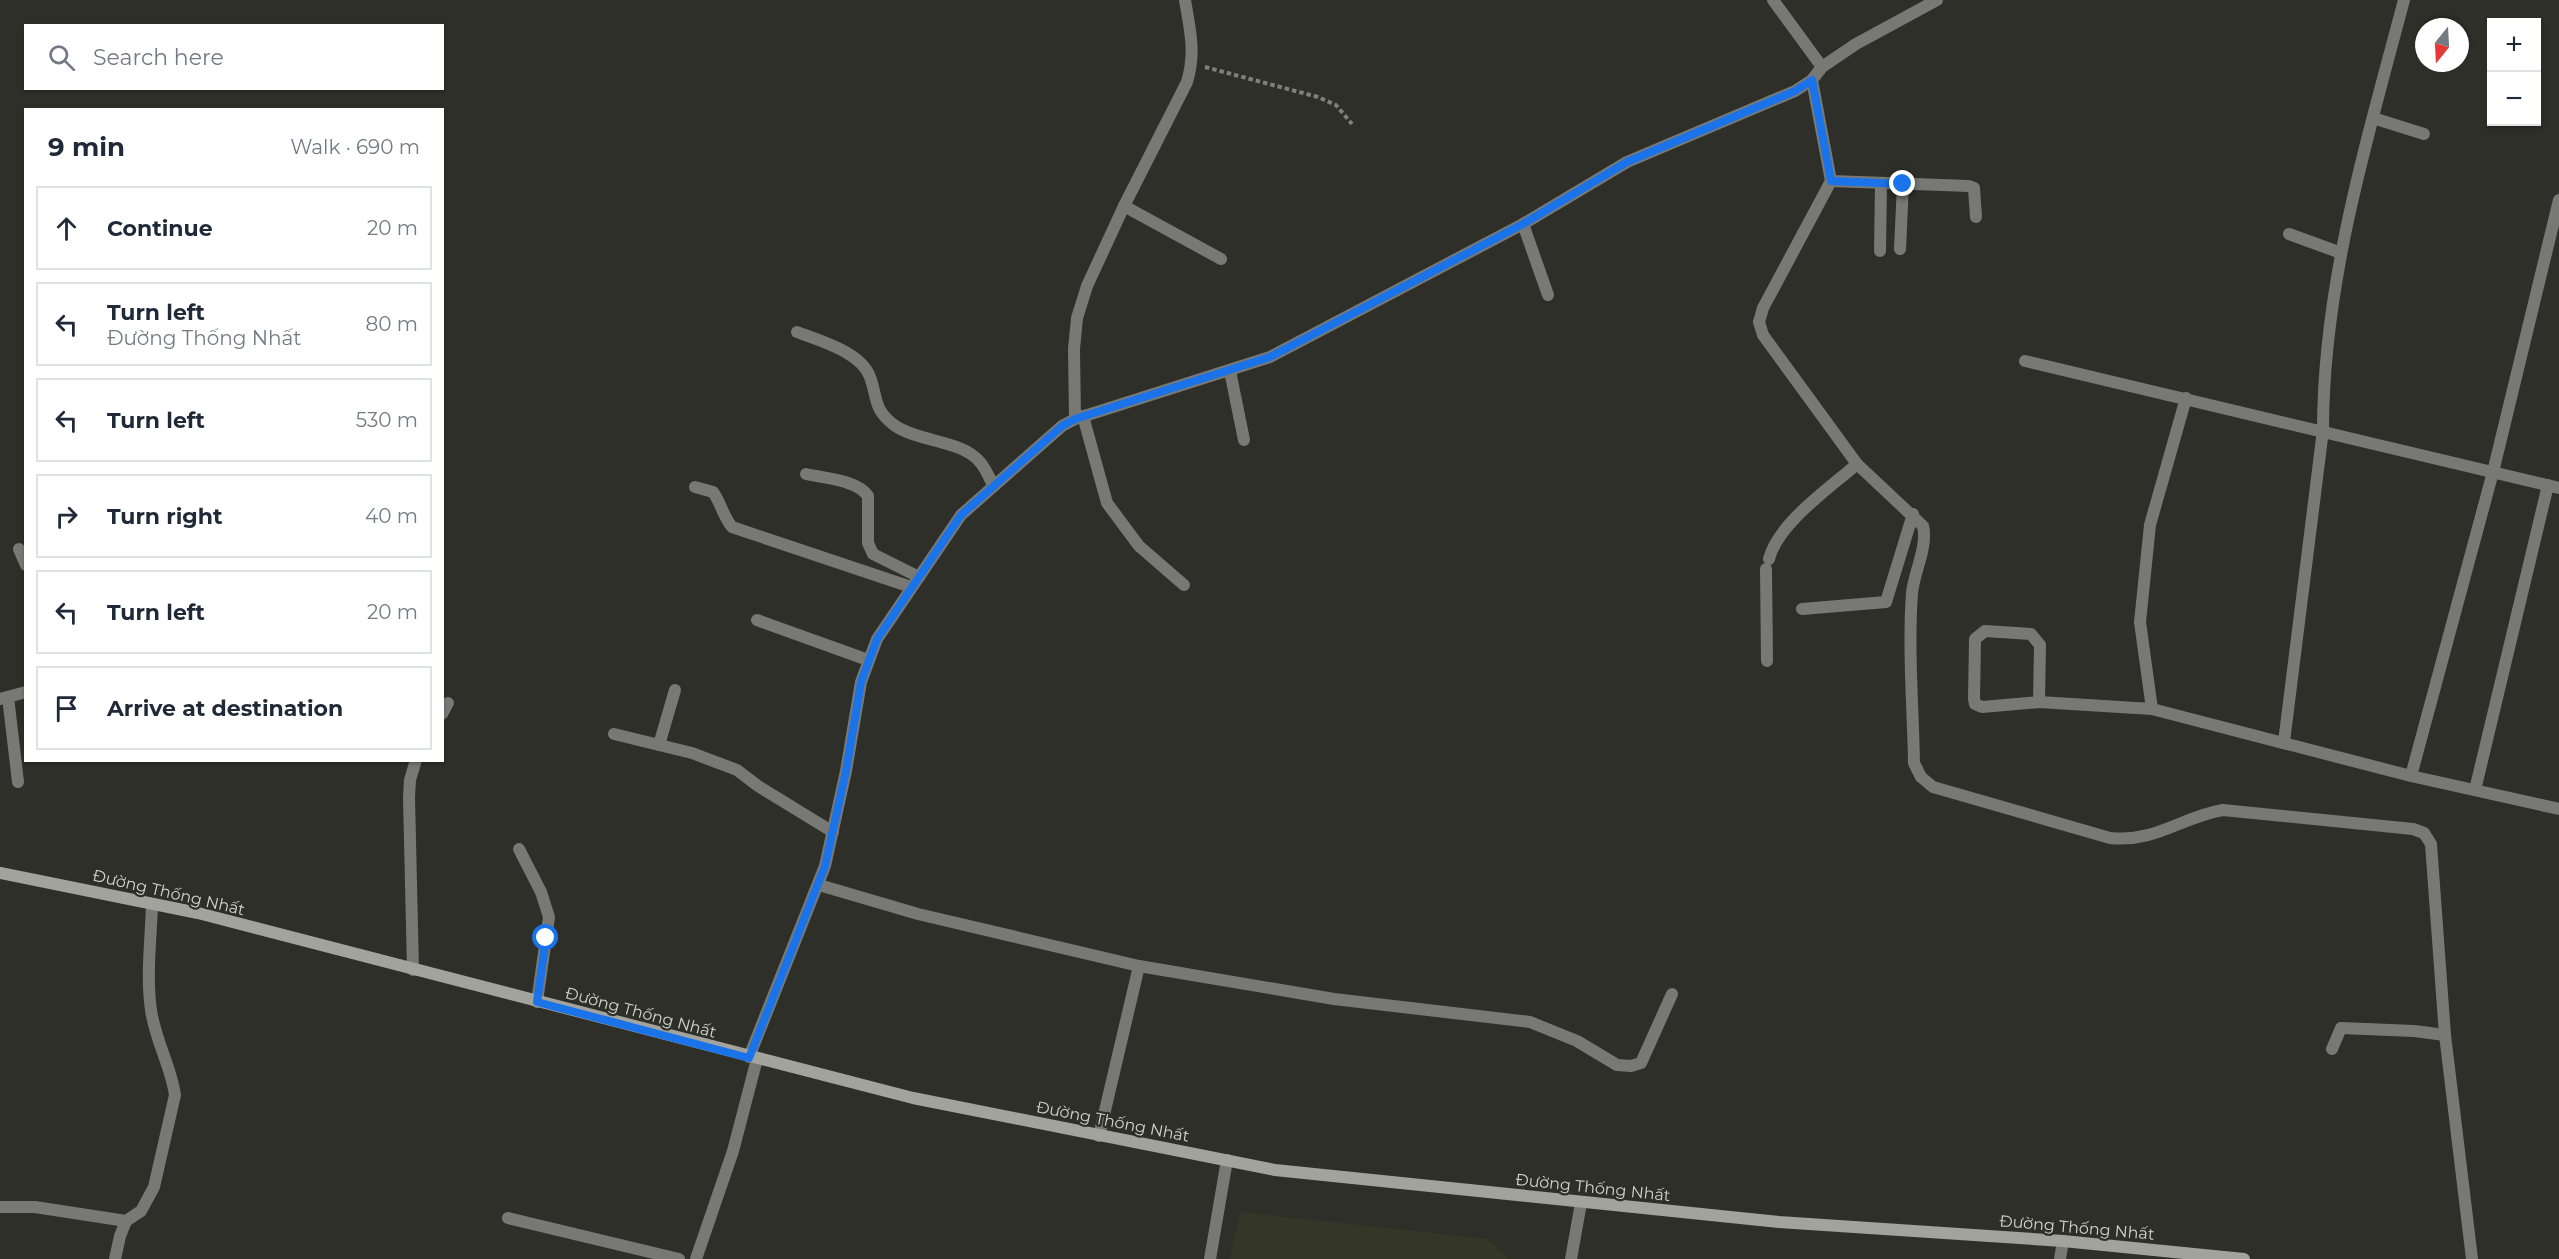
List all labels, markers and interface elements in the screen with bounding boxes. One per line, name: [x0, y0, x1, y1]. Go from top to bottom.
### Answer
north arrow: [2415, 18, 2469, 72]
map controls: [2487, 18, 2541, 126]
button: +: [2487, 18, 2541, 72]
search box: [24, 24, 444, 90]
icon: search: [45, 41, 78, 74]
text: Search here: [93, 44, 224, 71]
button: −: [2487, 72, 2541, 126]
text: 9 min: [48, 131, 125, 163]
text: Walk · 690 m: [290, 135, 420, 159]
route end: [1889, 170, 1915, 196]
icon: ahead: [50, 212, 83, 245]
text: Continue: [107, 215, 213, 242]
text: 20 m: [367, 216, 418, 240]
text: Turn left: [107, 299, 205, 326]
icon: left: [50, 308, 83, 341]
text: 80 m: [366, 312, 418, 336]
text: Đường Thống Nhất: [107, 326, 301, 350]
icon: left: [50, 404, 83, 437]
text: Turn left: [107, 407, 205, 434]
text: 530 m: [356, 408, 418, 432]
icon: right: [50, 500, 83, 533]
text: Turn right: [107, 503, 222, 530]
text: 40 m: [365, 504, 418, 528]
icon: left: [50, 596, 83, 629]
text: Turn left: [107, 599, 205, 626]
text: 20 m: [367, 600, 418, 624]
icon: arrive: [50, 692, 83, 725]
text: Arrive at destination: [107, 695, 343, 722]
street label: Đường Thống Nhất: [91, 866, 247, 919]
route start: [532, 924, 558, 950]
street label: Đường Thống Nhất: [563, 983, 719, 1042]
street label: Đường Thống Nhất: [1035, 1097, 1192, 1146]
street label: Đường Thống Nhất: [1515, 1170, 1672, 1205]
street label: Đường Thống Nhất: [1999, 1211, 2156, 1244]

